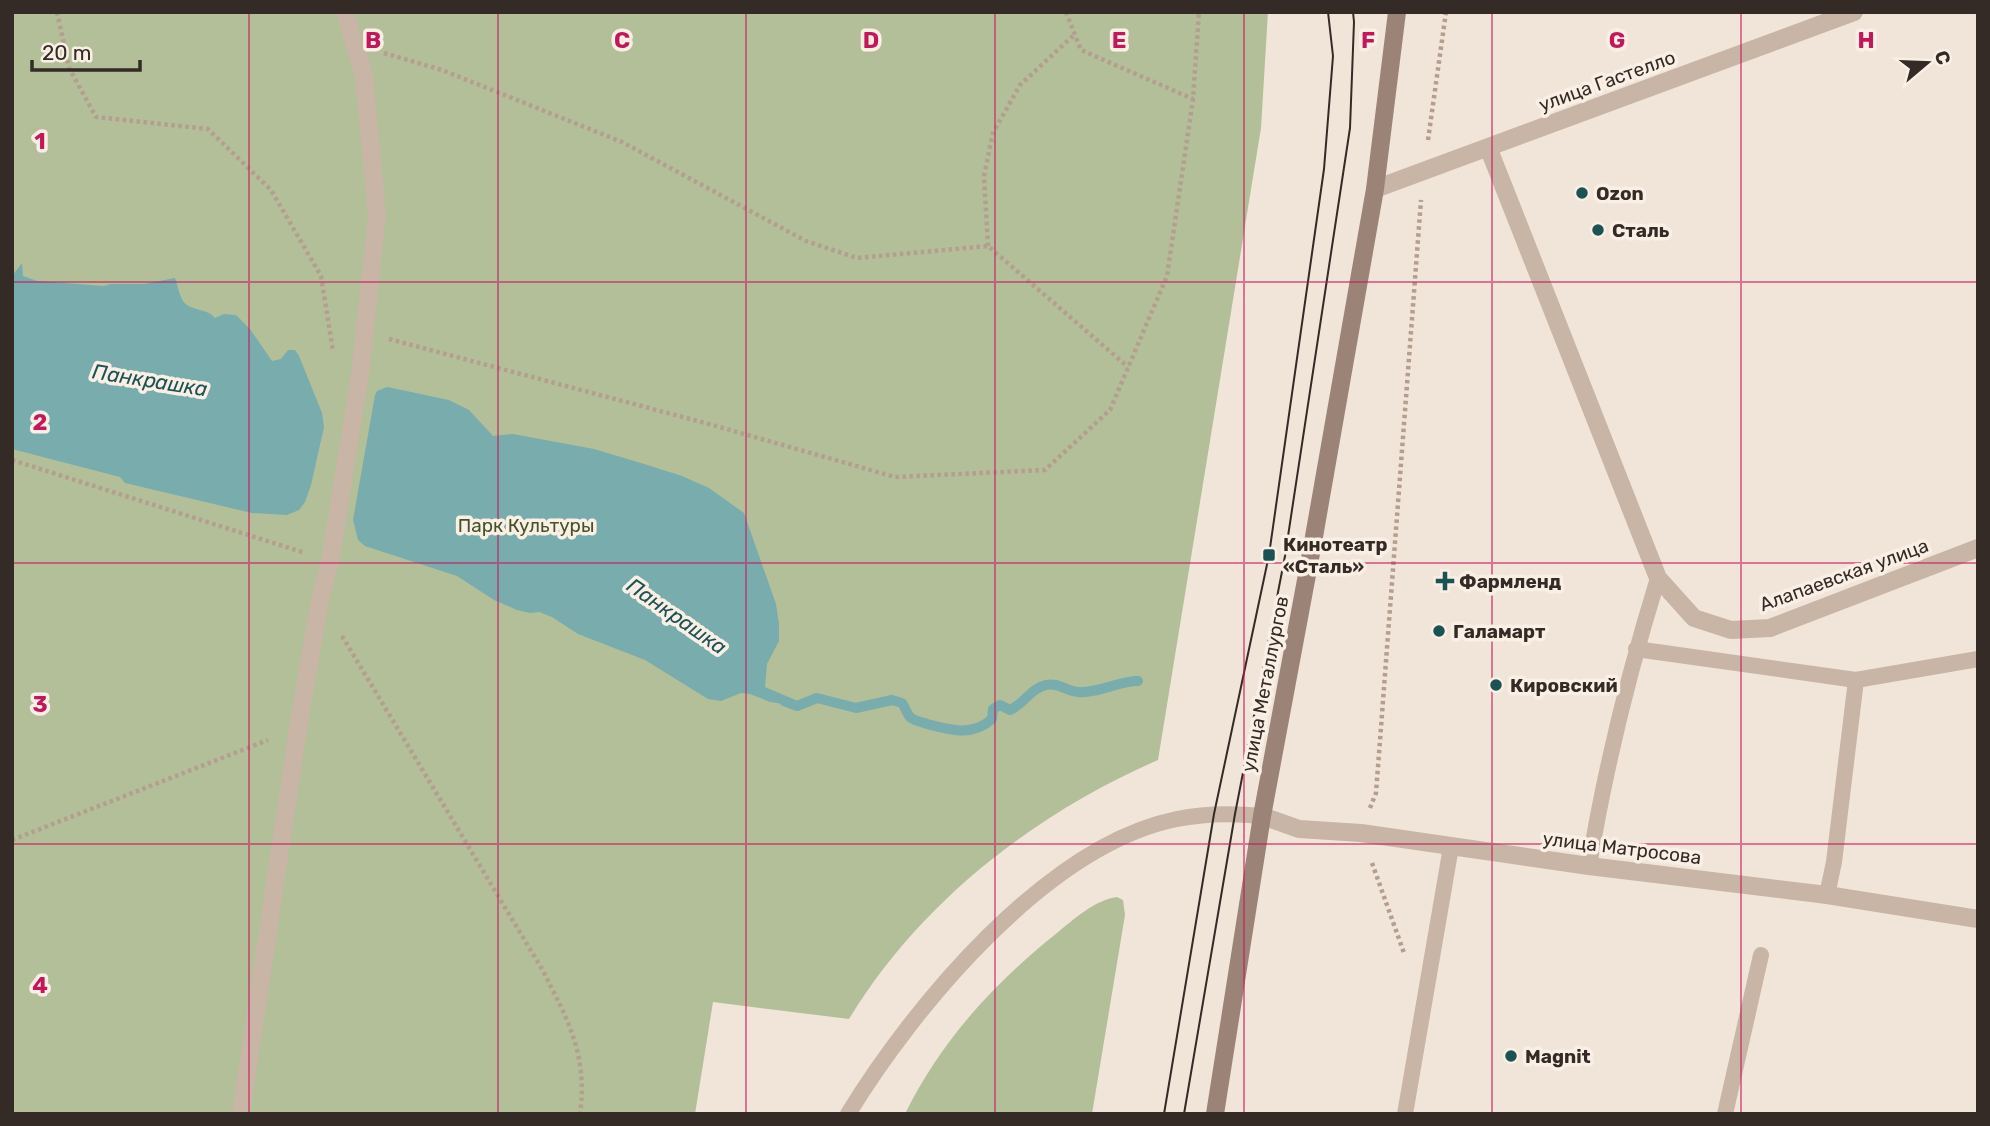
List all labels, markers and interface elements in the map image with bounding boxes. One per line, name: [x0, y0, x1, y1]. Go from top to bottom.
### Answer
text: B: [365, 26, 381, 54]
text: C: [614, 26, 630, 54]
text: D: [863, 26, 879, 54]
text: E: [1112, 26, 1126, 54]
text: F: [1361, 26, 1375, 54]
text: G: [1609, 26, 1625, 54]
text: H: [1857, 26, 1875, 54]
scale bar: [32, 28, 140, 72]
north arrow: [1892, 28, 1962, 98]
text: 20 m: [42, 40, 91, 65]
street label: улица Гастелло: [1536, 46, 1678, 116]
text: С: [1930, 48, 1956, 68]
text: 1: [34, 127, 46, 155]
place label: Ozon: [1596, 182, 1644, 205]
marker: Ozon: [1574, 185, 1590, 201]
place label: Сталь: [1612, 219, 1670, 242]
marker: Сталь: [1590, 222, 1606, 238]
water label: Панкрашка: [91, 359, 209, 401]
text: 2: [33, 408, 47, 436]
park label: Парк Культуры: [458, 514, 594, 537]
place label: Кинотеатр «Сталь»: [1283, 533, 1387, 578]
street label: Алапаевская улица: [1756, 534, 1932, 616]
marker: Кинотеатр «Сталь»: [1261, 547, 1277, 563]
place label: Фармленд: [1459, 570, 1562, 593]
water label: Панкрашка: [622, 573, 732, 659]
marker: Фармленд: [1437, 573, 1453, 589]
street label: улица Металлургов: [1237, 594, 1293, 774]
place label: Галамарт: [1453, 620, 1546, 643]
marker: Галамарт: [1431, 623, 1447, 639]
place label: Кировский: [1510, 674, 1618, 697]
marker: Кировский: [1488, 677, 1504, 693]
text: 3: [32, 690, 48, 718]
street label: улица Матросова: [1542, 827, 1702, 869]
text: 4: [32, 971, 48, 999]
place label: Magnit: [1525, 1045, 1591, 1068]
marker: Magnit: [1503, 1048, 1519, 1064]

